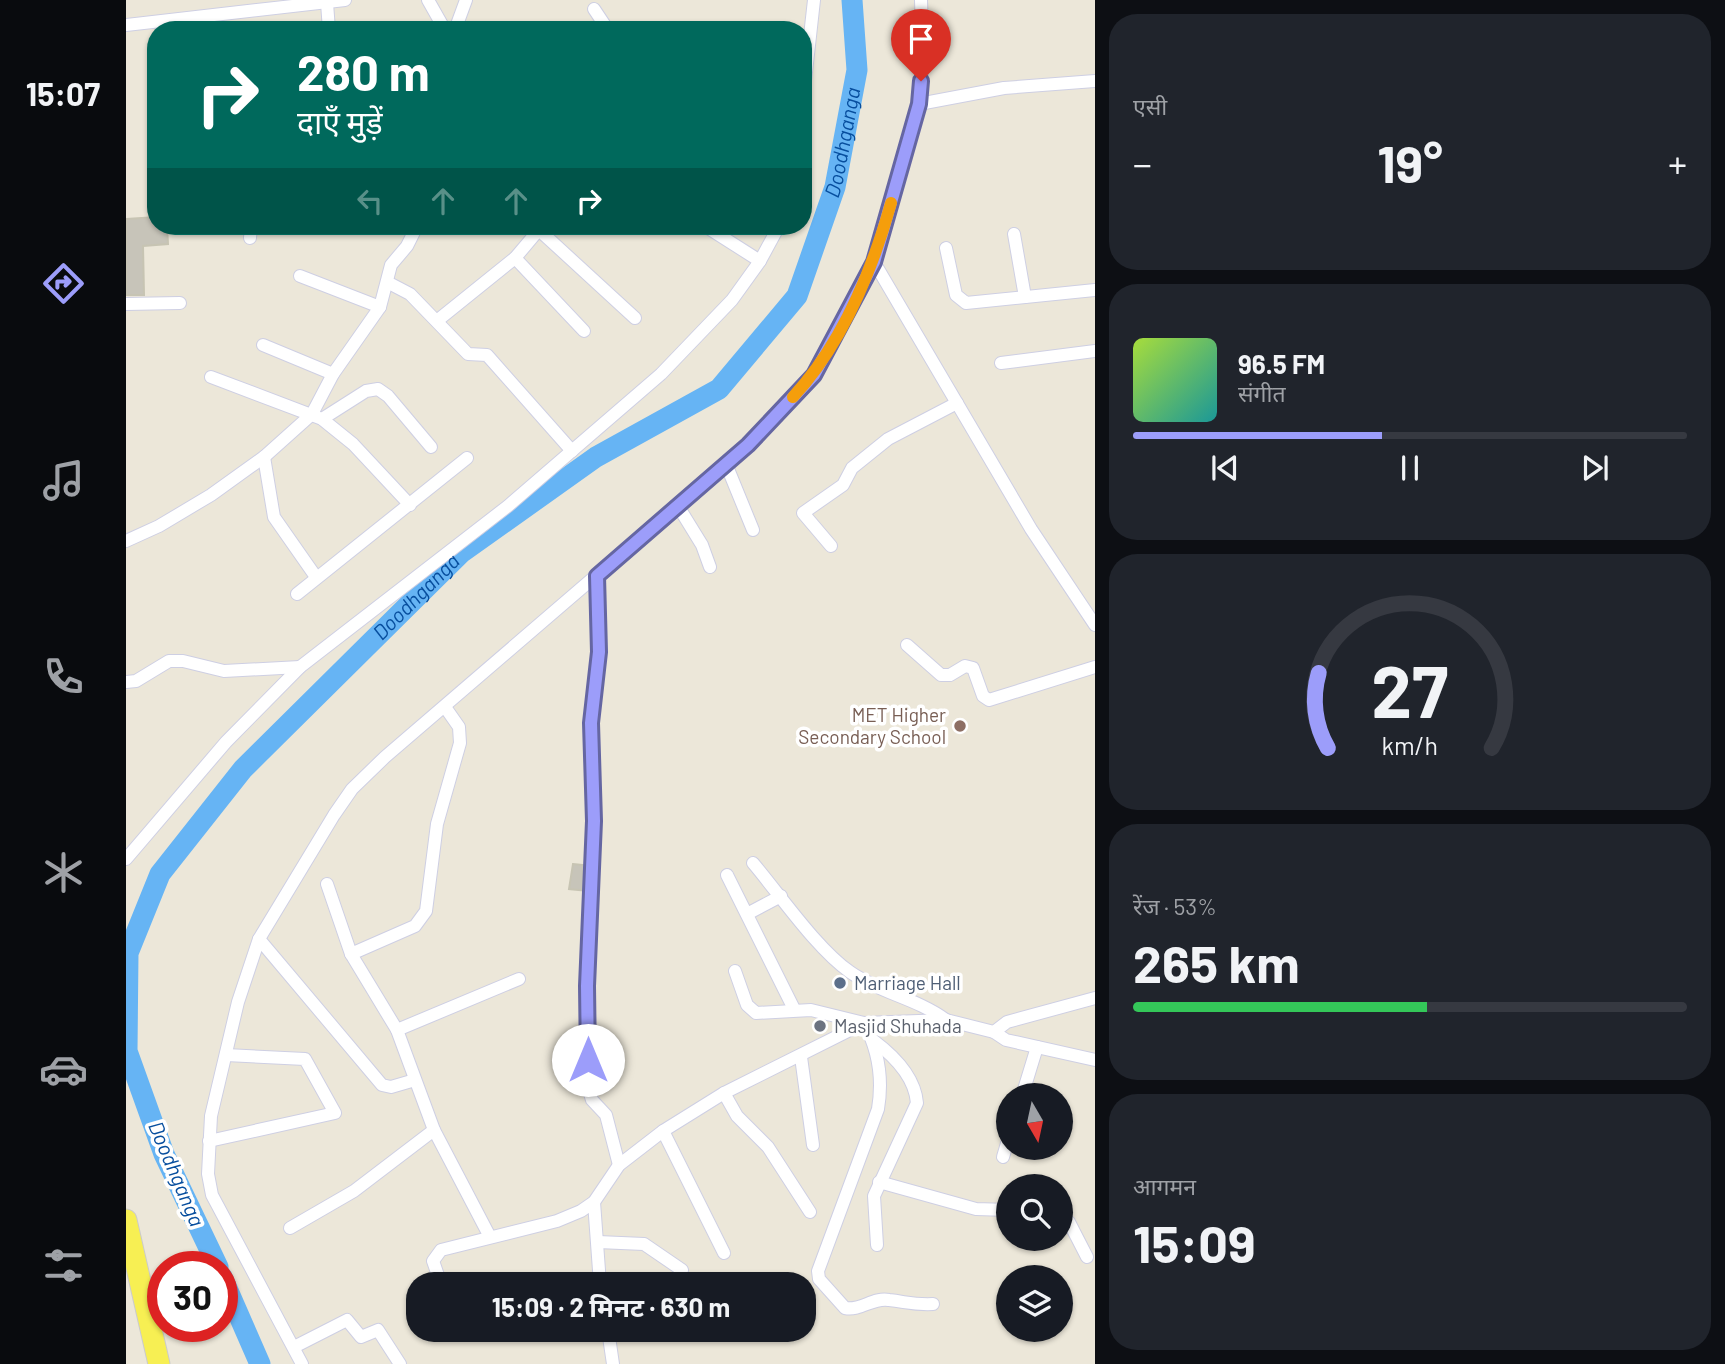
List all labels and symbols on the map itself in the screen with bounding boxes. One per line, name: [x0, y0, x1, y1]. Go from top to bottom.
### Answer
pin: [891, 9, 951, 81]
water label: Doodhganga: [818, 85, 865, 201]
water label: Doodhganga: [367, 548, 464, 644]
place label: MET Higher Secondary School: [798, 703, 946, 748]
marker: MET Higher Secondary School: [952, 718, 968, 734]
place label: Marriage Hall: [854, 971, 961, 994]
marker: Marriage Hall: [832, 975, 848, 991]
place label: Masjid Shuhada: [834, 1014, 962, 1037]
marker: Masjid Shuhada: [812, 1018, 828, 1034]
position arrow: [551, 1023, 625, 1097]
north arrow: [996, 1083, 1073, 1160]
water label: Doodhganga: [144, 1117, 211, 1230]
speed limit sign: 30: [147, 1251, 238, 1342]

